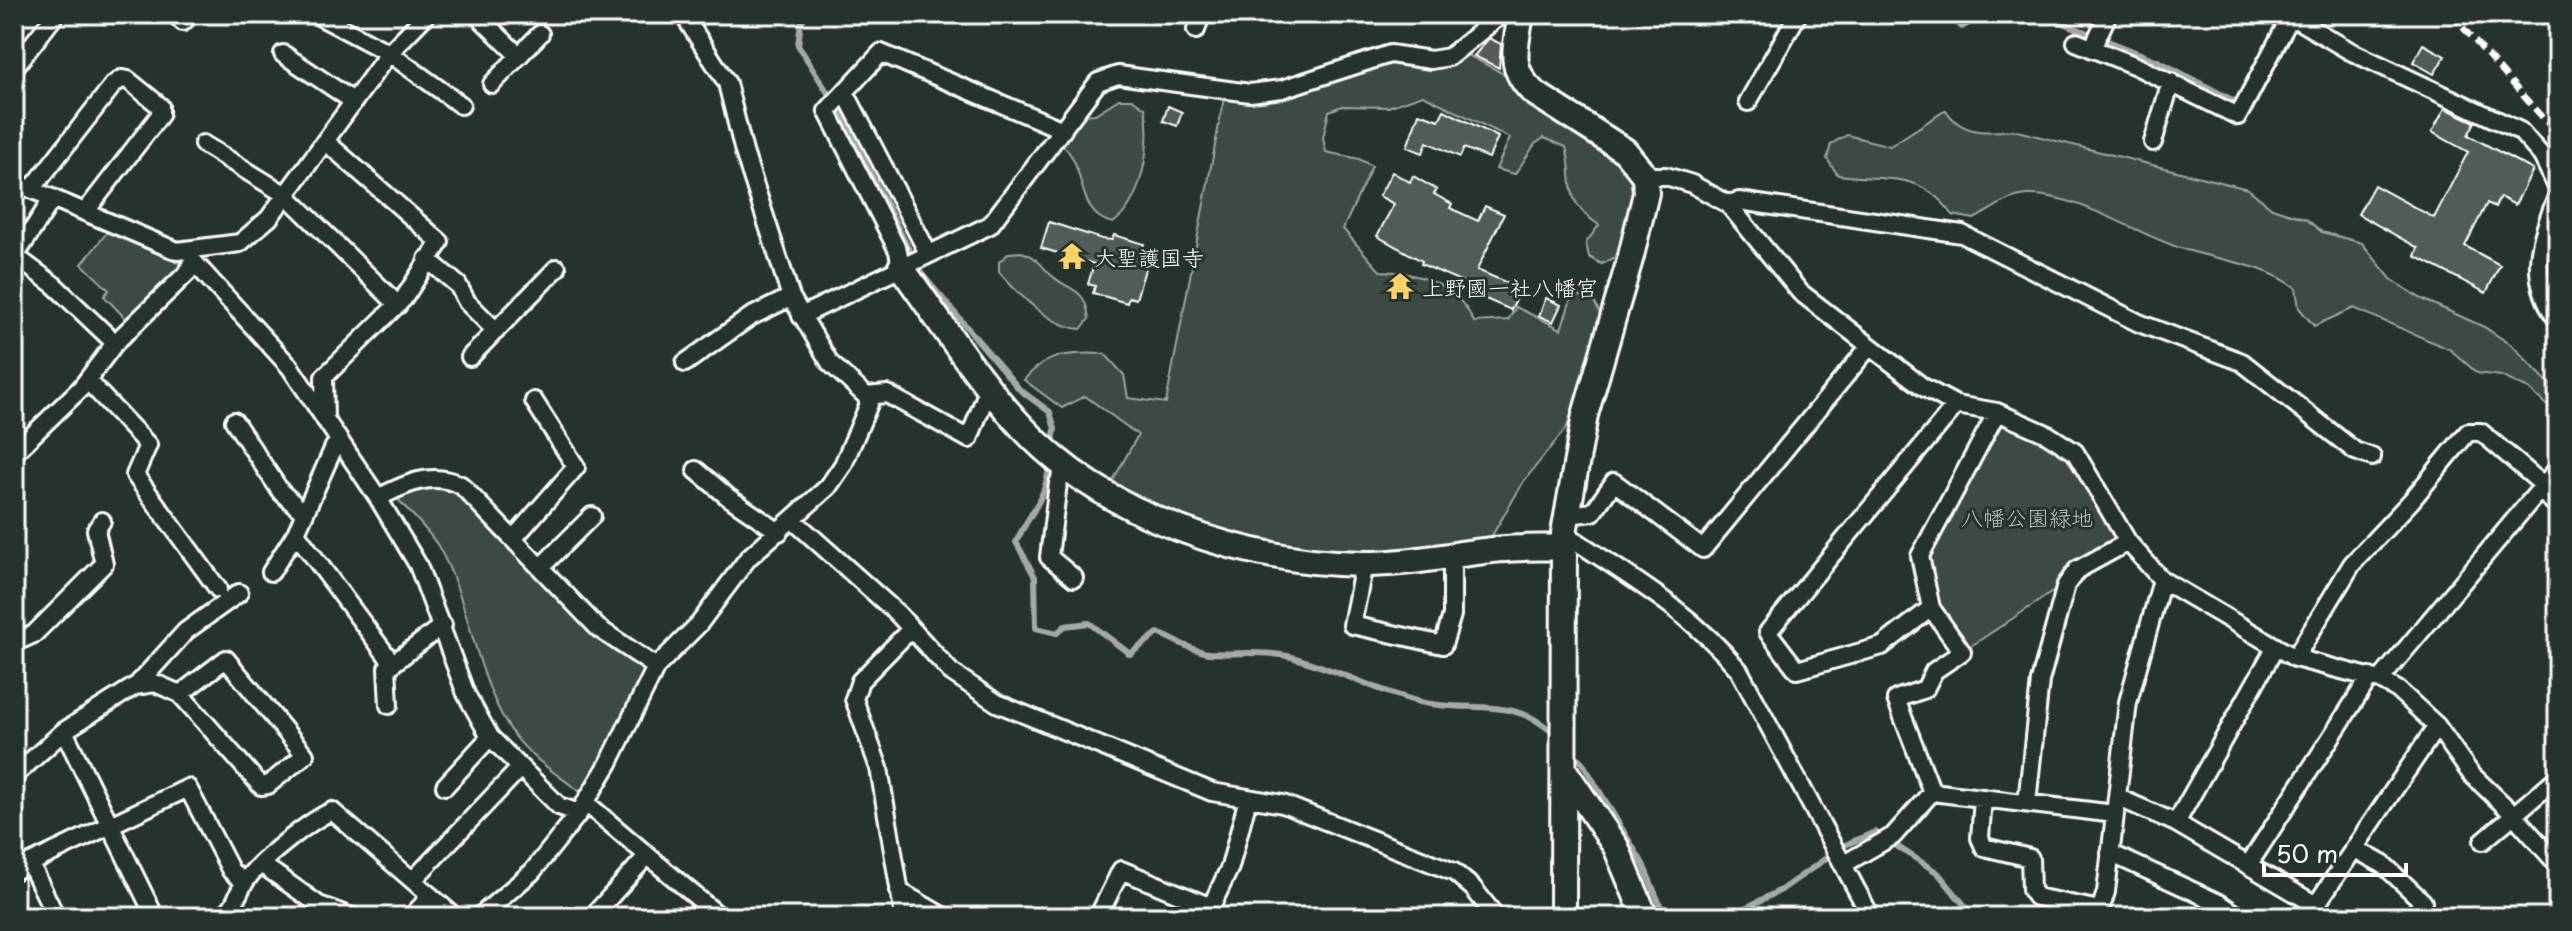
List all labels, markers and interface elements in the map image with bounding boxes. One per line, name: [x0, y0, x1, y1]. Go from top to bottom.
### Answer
place label: 大聖護国寺: [1094, 240, 1204, 273]
temple icon: 大聖護国寺: [1057, 241, 1087, 271]
place label: 上野國一社八幡宮: [1422, 270, 1598, 303]
temple icon: 上野國一社八幡宮: [1385, 271, 1415, 301]
park label: 八幡公園緑地: [1961, 500, 2093, 533]
scale bar: [2264, 827, 2406, 877]
text: 50 m: [2276, 835, 2338, 871]

